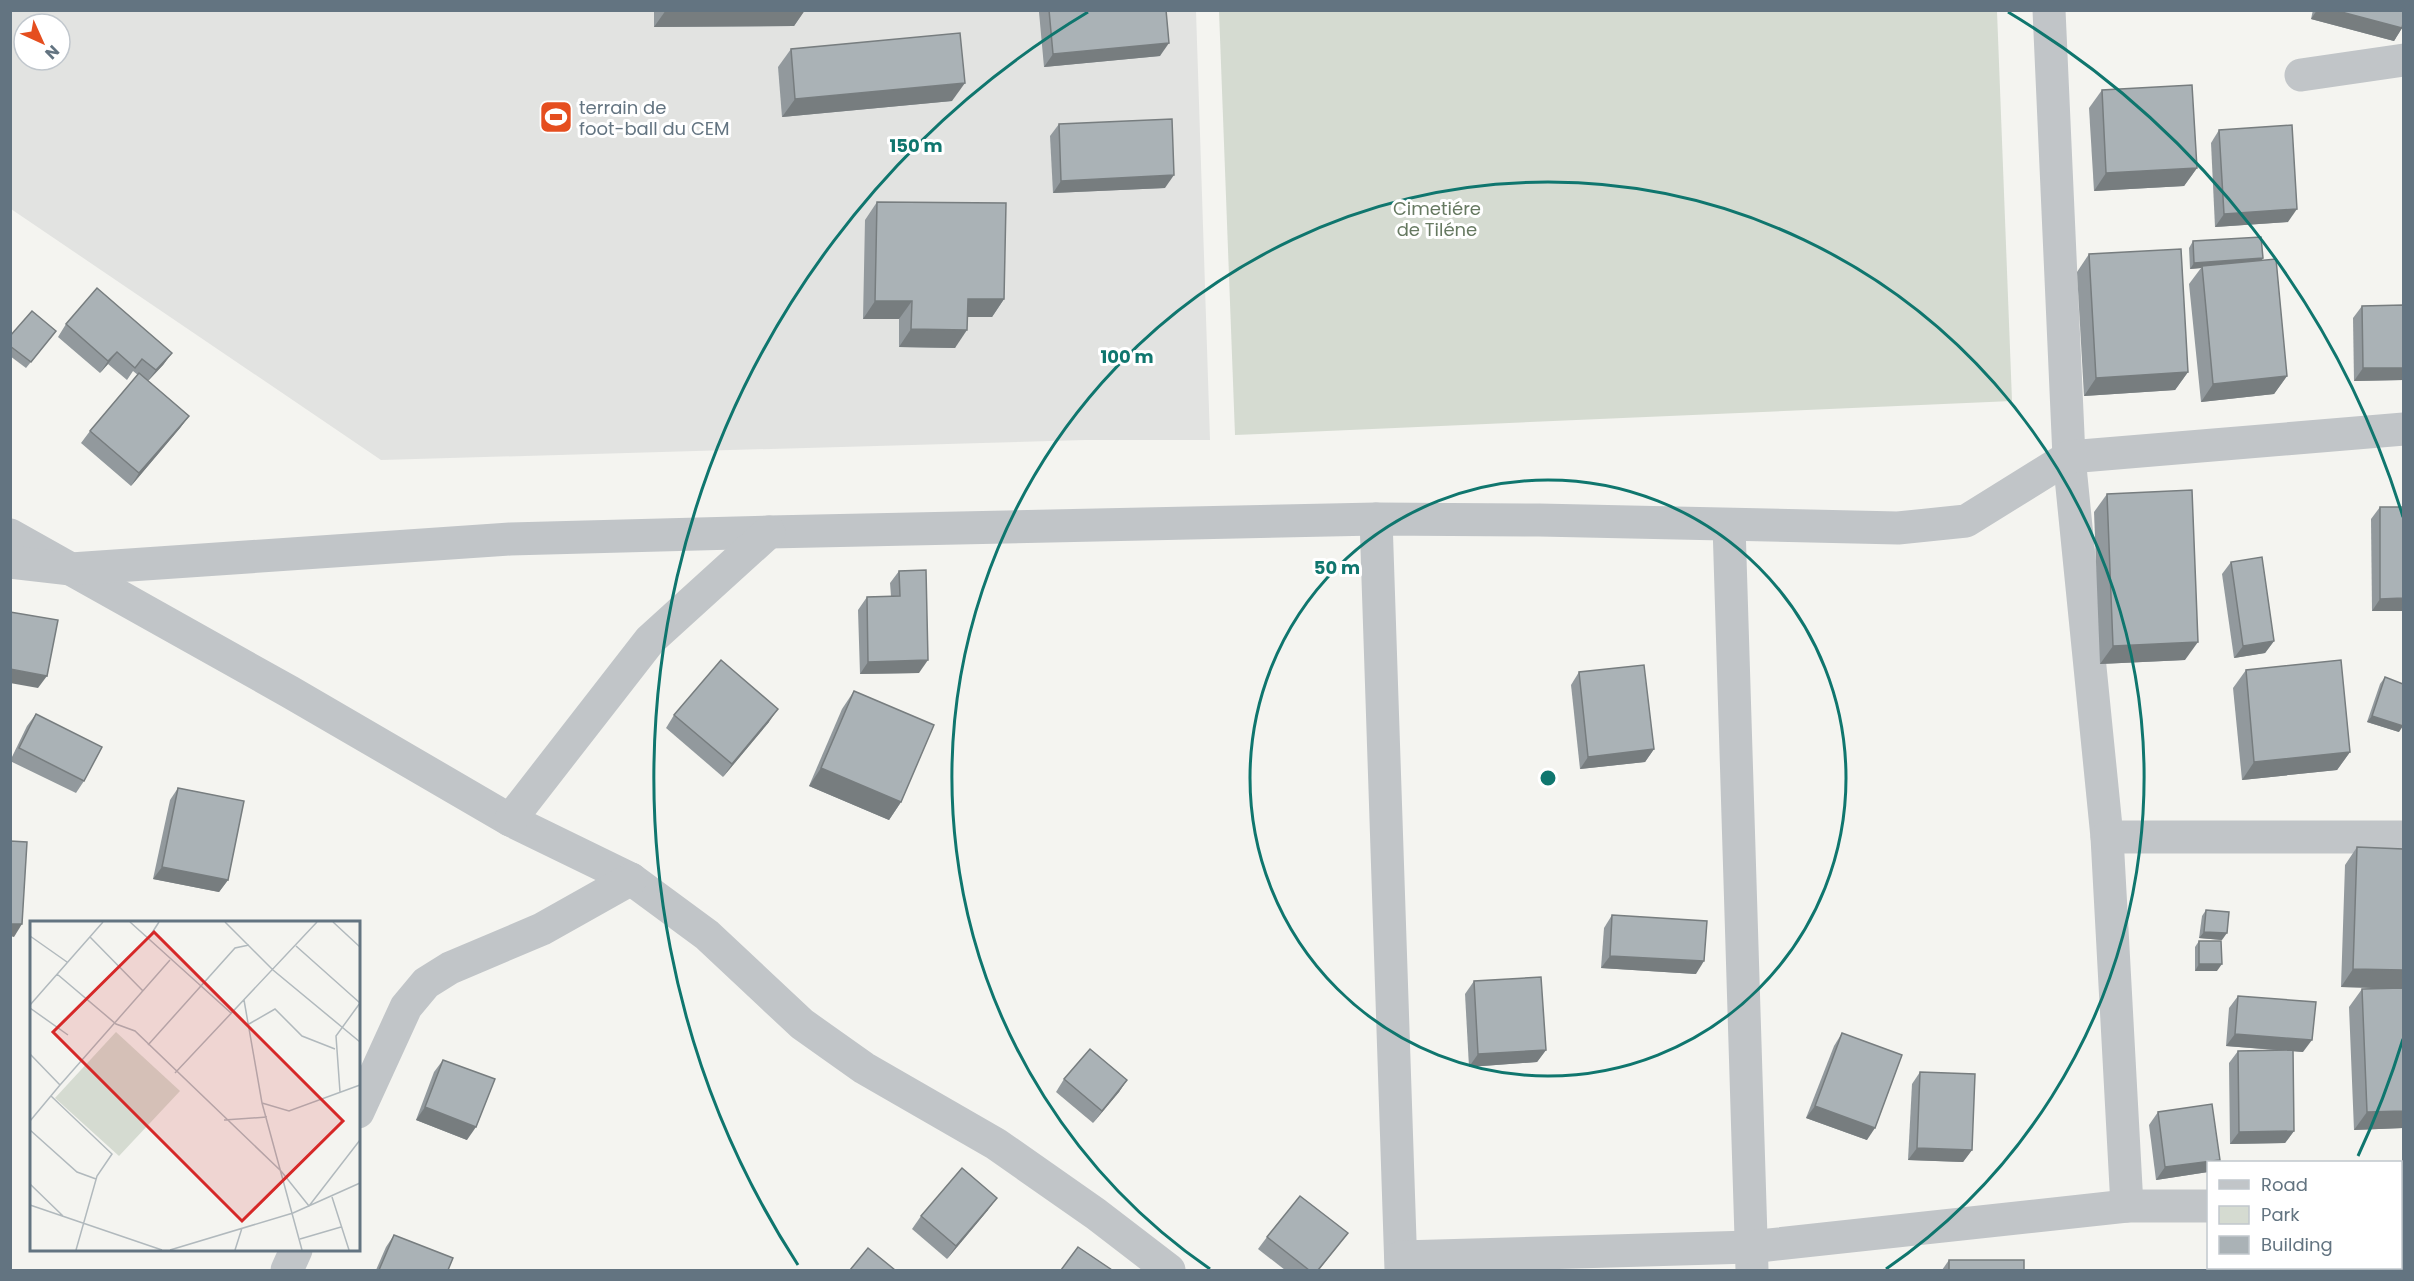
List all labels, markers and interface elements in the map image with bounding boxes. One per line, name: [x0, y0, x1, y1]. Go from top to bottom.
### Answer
north arrow: [12, 12, 72, 72]
text: N: [40, 40, 65, 65]
place label: terrain de foot-ball du CEM: [579, 95, 730, 141]
sports icon: terrain de foot-ball du CEM: [538, 99, 574, 135]
text: 150 m: [889, 133, 943, 158]
park label: Cimetiére de Tiléne: [1393, 196, 1481, 242]
text: 100 m: [1100, 344, 1154, 369]
text: 50 m: [1314, 555, 1360, 580]
centre of rings: [1538, 768, 1558, 788]
inset map: [30, 921, 360, 1251]
legend: [2207, 1161, 2402, 1269]
text: Road: [2261, 1172, 2308, 1197]
text: Park: [2261, 1202, 2300, 1227]
text: Building: [2261, 1232, 2333, 1257]

